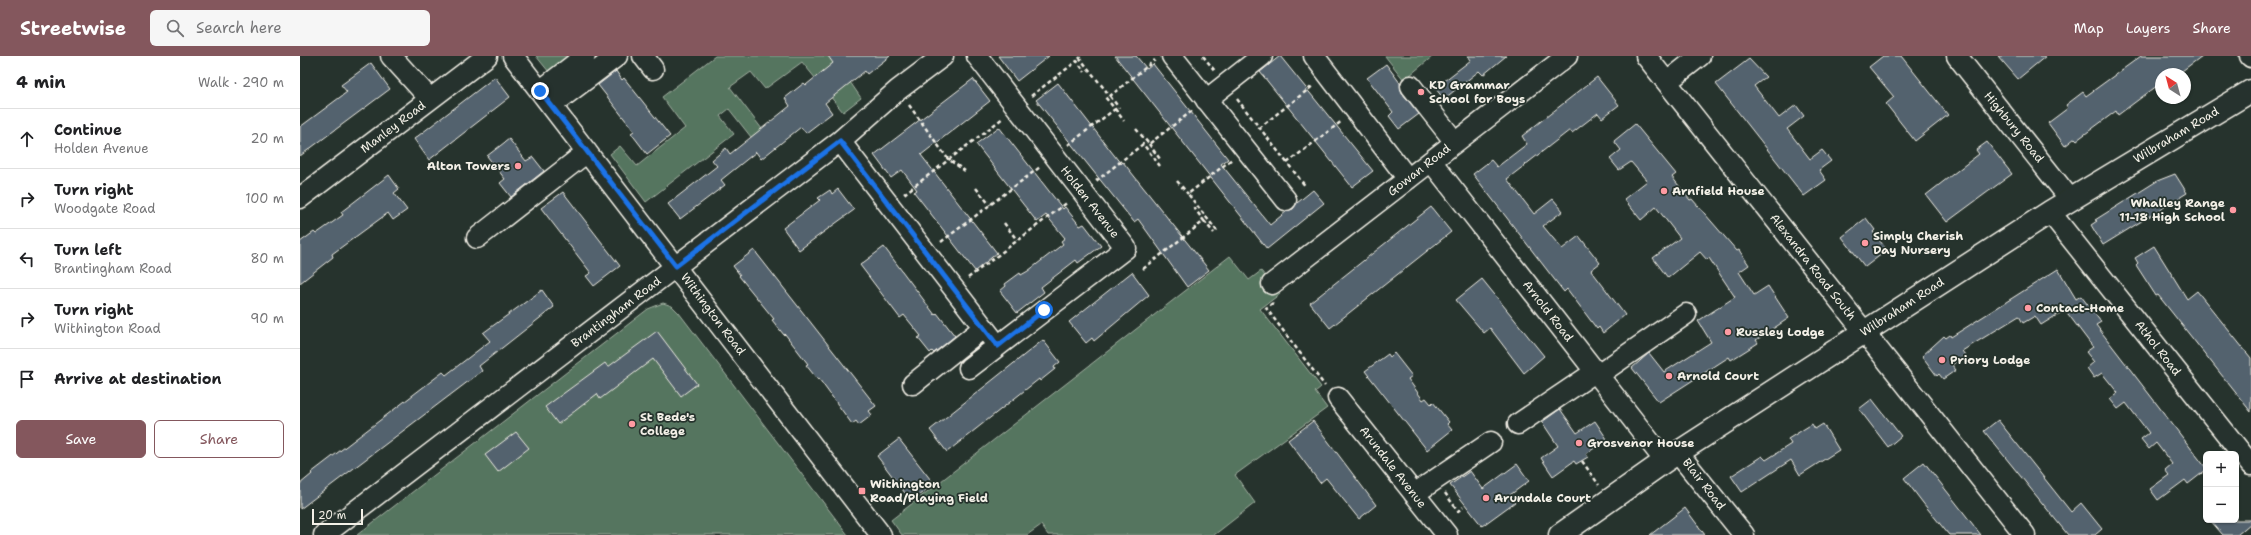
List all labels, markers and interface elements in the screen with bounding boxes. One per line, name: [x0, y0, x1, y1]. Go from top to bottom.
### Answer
search box: [150, 10, 430, 46]
text: Streetwise: [20, 16, 126, 41]
icon: search: [164, 17, 186, 39]
text: Search here: [196, 18, 282, 38]
text: Map: [2074, 19, 2104, 37]
text: Layers: [2126, 19, 2170, 37]
text: Share: [2192, 19, 2231, 37]
north arrow: [2155, 68, 2191, 104]
text: 4 min: [16, 71, 66, 93]
text: Walk · 290 m: [198, 74, 284, 91]
place label: KD Grammar School for Boys: [1429, 77, 1525, 107]
route end: [531, 82, 549, 100]
marker: KD Grammar School for Boys: [1416, 87, 1426, 97]
street label: Highbury Road: [1980, 88, 2048, 166]
street label: Manley Road: [357, 97, 429, 157]
street label: Wilbraham Road: [2130, 103, 2222, 167]
text: Continue: [54, 120, 122, 140]
icon: ahead: [16, 128, 38, 150]
text: 20 m: [251, 130, 284, 147]
text: Holden Avenue: [54, 140, 149, 157]
street label: Gowan Road: [1384, 140, 1454, 200]
place label: Alton Towers: [427, 158, 510, 174]
marker: Alton Towers: [513, 161, 523, 171]
street label: Holden Avenue: [1057, 163, 1123, 241]
text: Turn right: [54, 180, 134, 200]
place label: Arnfield House: [1672, 183, 1765, 199]
marker: Arnfield House: [1659, 186, 1669, 196]
icon: right: [16, 188, 38, 210]
text: 100 m: [245, 190, 284, 207]
place label: Whalley Range 11-18 High School: [2119, 195, 2225, 225]
text: Woodgate Road: [54, 200, 155, 217]
marker: Whalley Range 11-18 High School: [2228, 205, 2238, 215]
street label: Alexandra Road South: [1766, 210, 1860, 324]
place label: Simply Cherish Day Nursery: [1873, 228, 1963, 258]
marker: Simply Cherish Day Nursery: [1860, 238, 1870, 248]
text: Turn left: [54, 240, 122, 260]
icon: left: [16, 248, 38, 270]
text: 80 m: [250, 250, 284, 267]
text: Brantingham Road: [54, 260, 172, 277]
street label: Withington Road: [677, 270, 749, 358]
street label: Brantingham Road: [568, 273, 665, 351]
street label: Wilbraham Road: [1857, 274, 1947, 340]
street label: Arnold Road: [1519, 277, 1577, 345]
text: Turn right: [54, 300, 134, 320]
place label: Contact-Home: [2036, 300, 2124, 316]
route start: [1035, 301, 1053, 319]
marker: Contact-Home: [2023, 303, 2033, 313]
icon: right: [16, 308, 38, 330]
text: 90 m: [250, 310, 284, 327]
street label: Athol Road: [2131, 317, 2185, 379]
text: Withington Road: [54, 320, 161, 337]
place label: Russley Lodge: [1736, 324, 1825, 340]
marker: Russley Lodge: [1723, 327, 1733, 337]
place label: Priory Lodge: [1950, 352, 2030, 368]
marker: Priory Lodge: [1937, 355, 1947, 365]
icon: arrive: [16, 368, 38, 390]
place label: Arnold Court: [1677, 368, 1759, 384]
text: Arrive at destination: [54, 369, 222, 389]
marker: Arnold Court: [1664, 371, 1674, 381]
place label: St Bede's College: [640, 409, 695, 439]
marker: St Bede's College: [627, 419, 637, 429]
button: Save: [16, 420, 146, 458]
button: Share: [154, 420, 284, 458]
street label: Arundale Avenue: [1356, 423, 1430, 511]
place label: Grosvenor House: [1587, 435, 1695, 451]
marker: Grosvenor House: [1574, 438, 1584, 448]
map controls: [2203, 451, 2239, 523]
button: +: [2203, 451, 2239, 487]
street label: Blair Road: [1679, 455, 1729, 513]
place label: Withington Road/Playing Field: [870, 476, 988, 506]
marker: Withington Road/Playing Field: [857, 486, 867, 496]
button: −: [2203, 487, 2239, 523]
place label: Arundale Court: [1494, 490, 1591, 506]
marker: Arundale Court: [1481, 493, 1491, 503]
scale bar: [312, 507, 363, 526]
text: 20 m: [318, 508, 346, 523]

